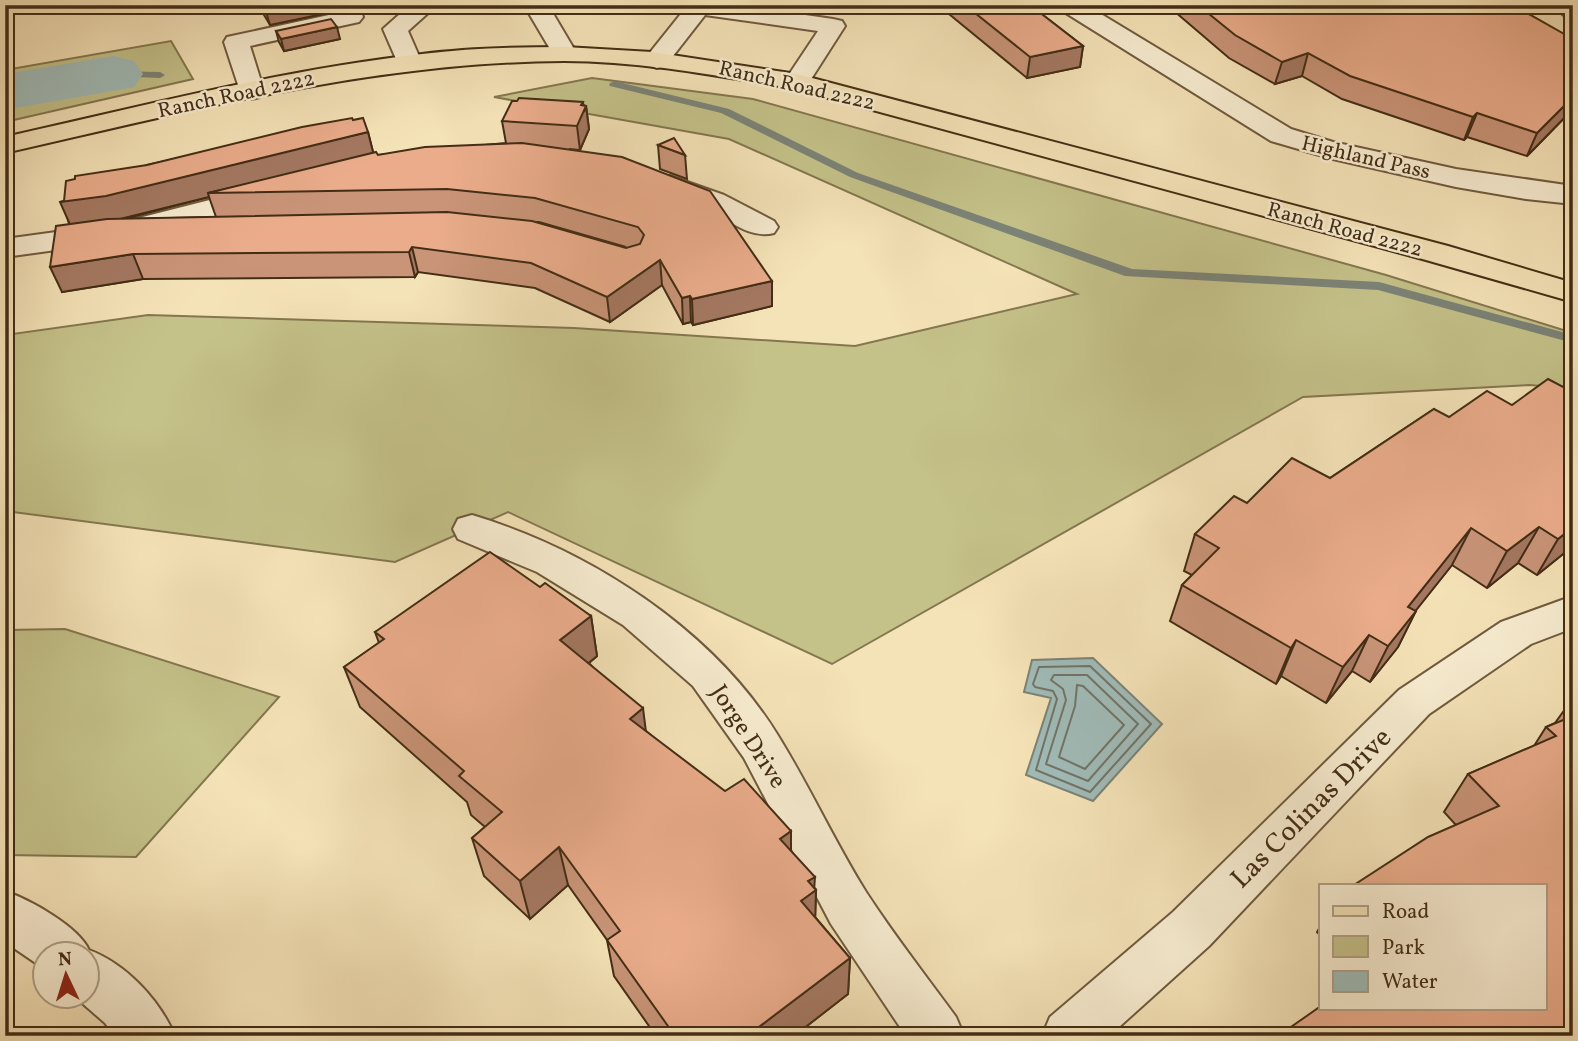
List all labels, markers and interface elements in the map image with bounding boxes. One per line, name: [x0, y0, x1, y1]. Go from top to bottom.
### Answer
street label: Ranch Road 2222: [716, 54, 878, 119]
street label: Ranch Road 2222: [155, 65, 317, 126]
street label: Highland Pass: [1298, 130, 1433, 187]
street label: Ranch Road 2222: [1264, 196, 1425, 265]
street label: Jorge Drive: [701, 678, 794, 796]
street label: Las Colinas Drive: [1222, 719, 1401, 898]
legend: [1319, 884, 1546, 1010]
text: Road: [1382, 898, 1429, 927]
text: Park: [1382, 934, 1425, 963]
north arrow: [32, 940, 102, 1010]
text: N: [57, 947, 73, 973]
text: Water: [1382, 968, 1438, 997]

